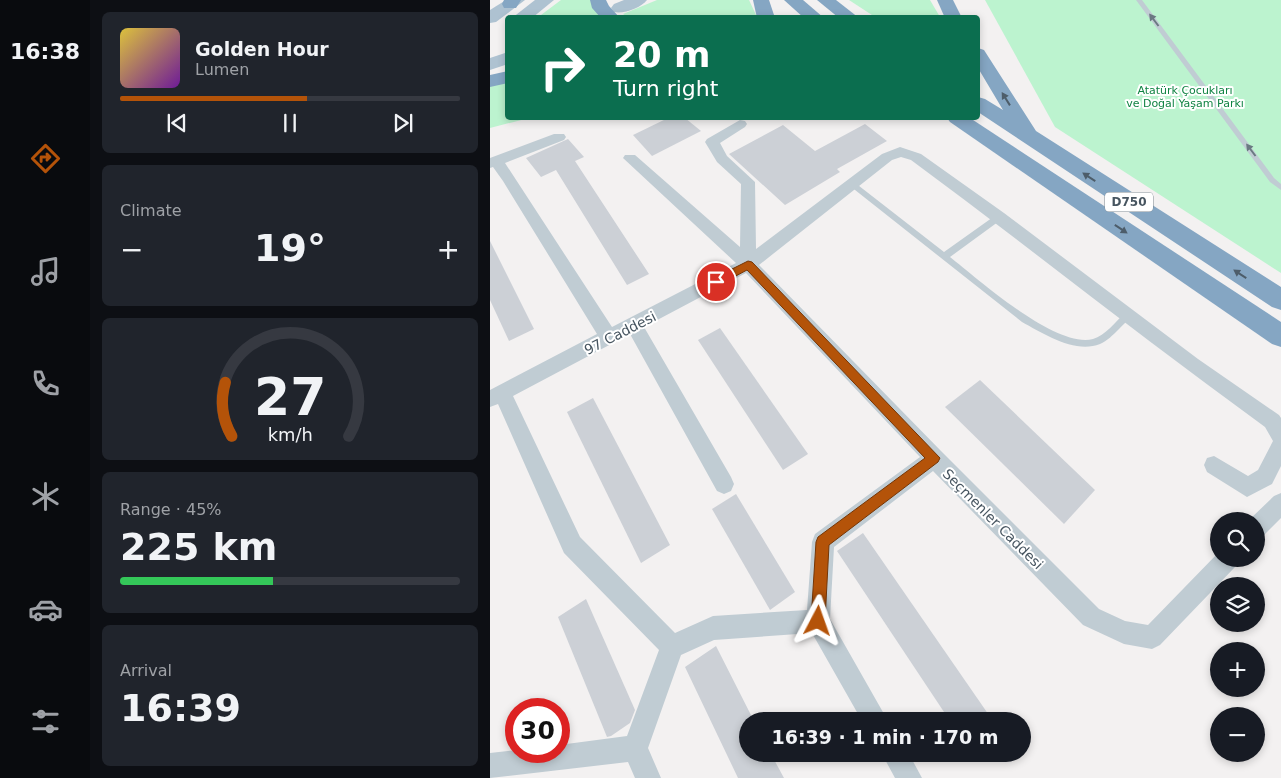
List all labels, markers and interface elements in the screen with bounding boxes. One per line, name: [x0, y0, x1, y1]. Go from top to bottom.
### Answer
one-way arrow: [1148, 14, 1159, 27]
icon: right: [530, 35, 595, 100]
text: 20 m: [613, 35, 710, 75]
text: Golden Hour: [195, 38, 329, 60]
text: 16:38: [10, 39, 80, 64]
text: Lumen: [195, 60, 249, 79]
text: Turn right: [613, 76, 718, 101]
park label: Atatürk Çocukları ve Doğal Yaşam Parkı: [1126, 84, 1244, 110]
one-way arrow: [1002, 93, 1011, 106]
icon: previous: [163, 109, 191, 137]
icon: pause: [276, 109, 304, 137]
icon: next: [389, 109, 417, 137]
icon: directions: [28, 141, 63, 176]
one-way arrow: [1245, 144, 1256, 157]
one-way arrow: [1082, 172, 1095, 181]
road number: D750: [1105, 192, 1153, 212]
text: Climate: [120, 201, 182, 220]
one-way arrow: [1114, 224, 1128, 234]
text: 19°: [254, 226, 326, 270]
text: −: [120, 233, 143, 266]
text: +: [437, 233, 460, 266]
icon: music: [28, 254, 63, 289]
pin: [695, 261, 737, 303]
icon: arrive: [702, 268, 730, 296]
one-way arrow: [1233, 269, 1247, 279]
street label: 97 Caddesi: [582, 308, 658, 358]
icon: phone: [28, 366, 63, 401]
text: 27: [254, 367, 326, 427]
text: km/h: [267, 424, 313, 445]
street label: Seçmenler Caddesi: [940, 466, 1046, 572]
icon: climate: [28, 479, 63, 514]
text: Range · 45%: [120, 500, 222, 519]
map controls: [1210, 512, 1265, 762]
button: search: [1210, 512, 1265, 567]
text: 225 km: [120, 525, 277, 569]
button: layers: [1210, 577, 1265, 632]
icon: car: [28, 592, 63, 627]
position arrow: [791, 594, 843, 646]
button: +: [1210, 642, 1265, 697]
text: Arrival: [120, 661, 172, 680]
text: 16:39: [120, 686, 241, 730]
speed limit sign: 30: [505, 698, 570, 763]
icon: filters: [28, 704, 63, 739]
button: −: [1210, 707, 1265, 762]
text: 16:39 · 1 min · 170 m: [771, 726, 999, 748]

